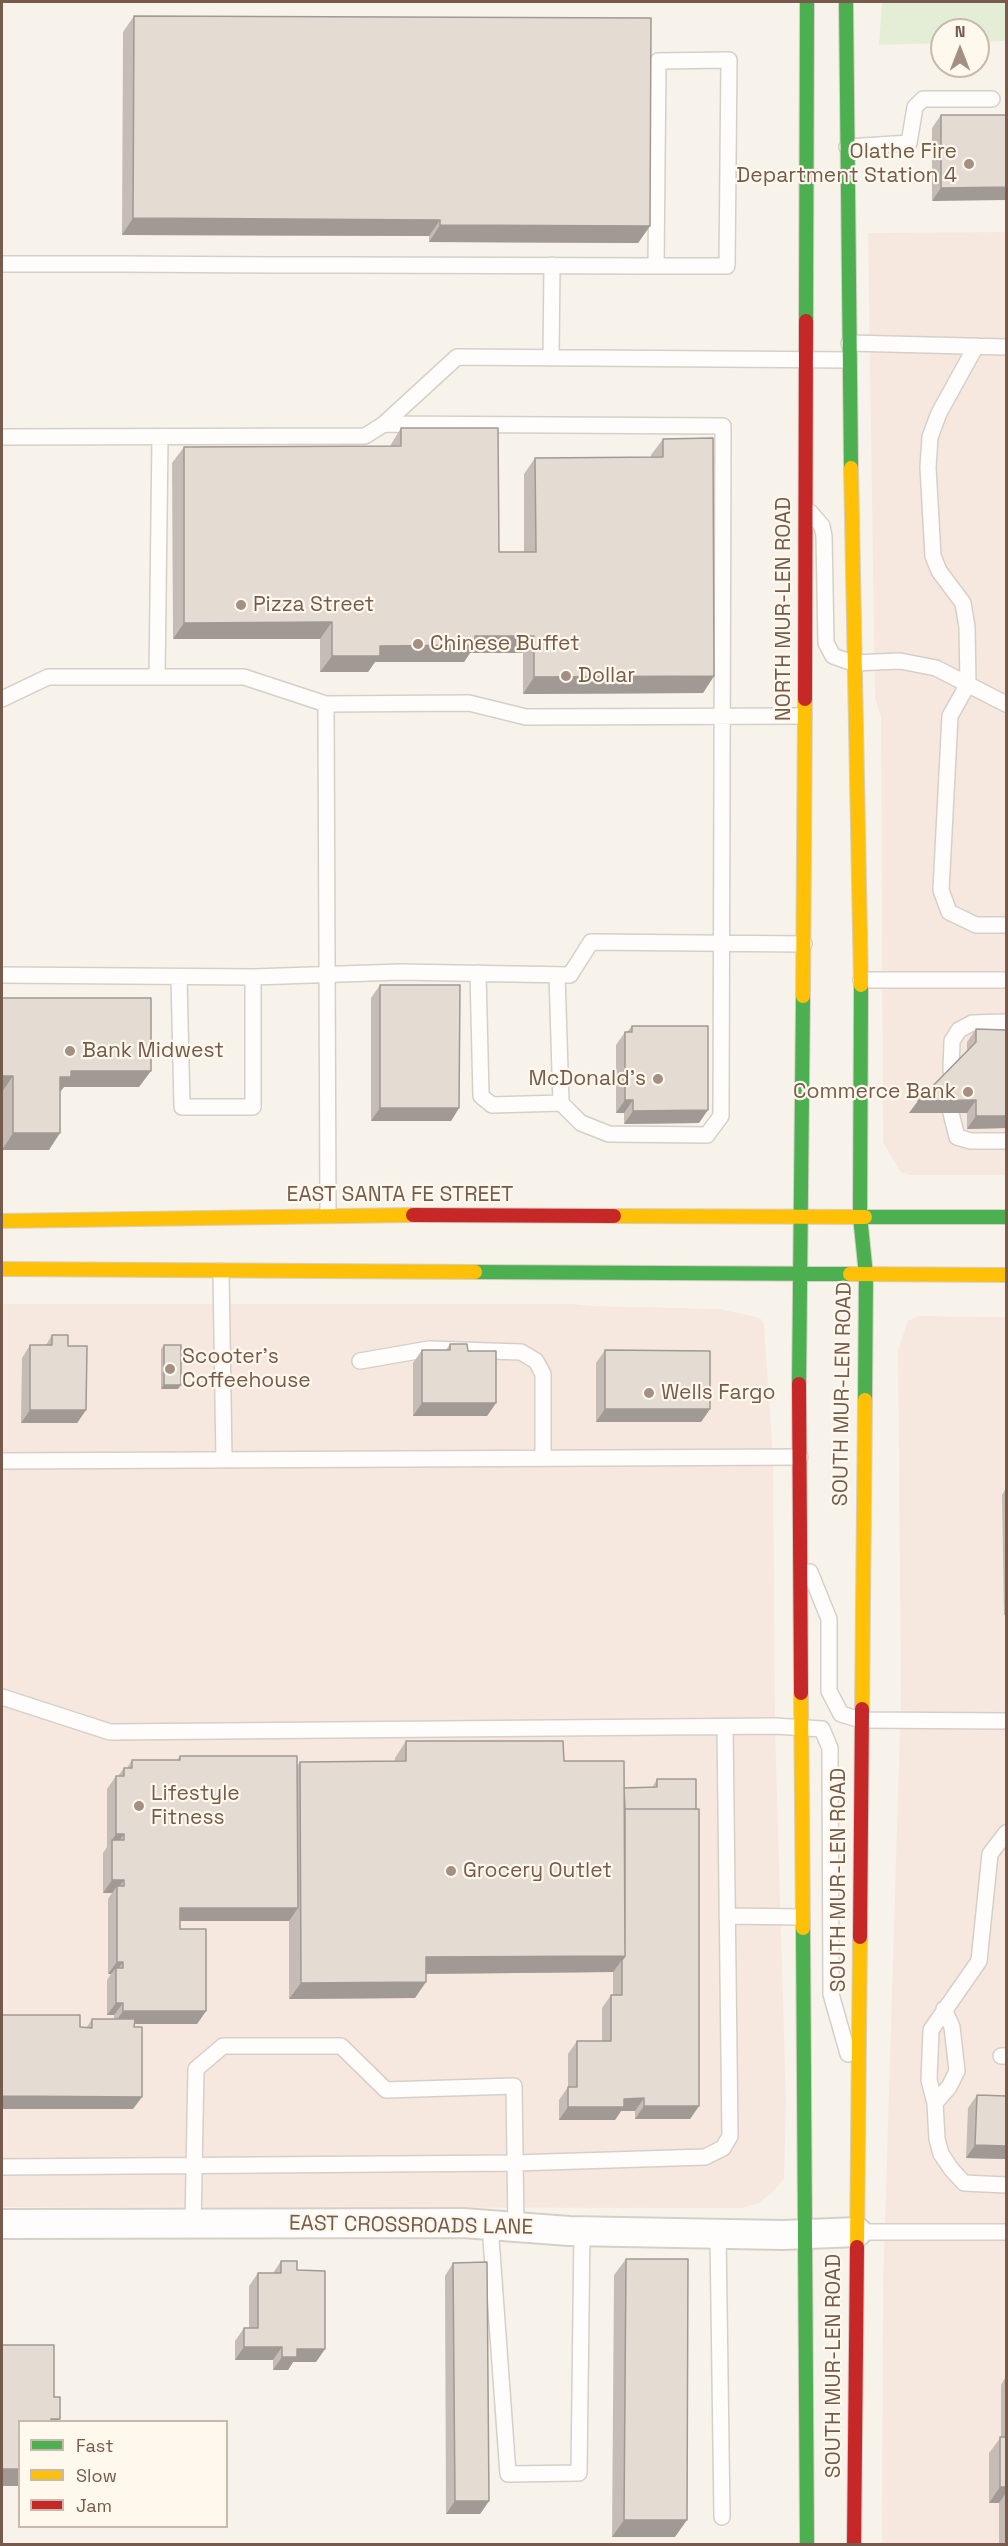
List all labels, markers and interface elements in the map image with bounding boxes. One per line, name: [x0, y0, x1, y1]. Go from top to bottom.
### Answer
north arrow: [930, 18, 990, 78]
text: N: [955, 21, 965, 42]
place label: Olathe Fire Department Station 4: [736, 139, 957, 189]
marker: Olathe Fire Department Station 4: [962, 157, 976, 171]
street label: NORTH MUR-LEN ROAD: [771, 497, 797, 721]
place label: Pizza Street: [253, 592, 374, 618]
marker: Pizza Street: [234, 598, 248, 612]
place label: Chinese Buffet: [430, 631, 580, 657]
marker: Chinese Buffet: [411, 637, 425, 651]
place label: Dollar: [578, 663, 635, 689]
marker: Dollar: [559, 669, 573, 683]
place label: Bank Midwest: [82, 1038, 224, 1064]
marker: Bank Midwest: [63, 1044, 77, 1058]
place label: McDonald's: [528, 1066, 646, 1092]
marker: McDonald's: [651, 1072, 665, 1086]
place label: Commerce Bank: [793, 1079, 956, 1105]
marker: Commerce Bank: [961, 1085, 975, 1099]
street label: EAST SANTA FE STREET: [287, 1182, 513, 1208]
street label: SOUTH MUR-LEN ROAD: [828, 1282, 858, 1506]
place label: Scooter's Coffeehouse: [182, 1344, 311, 1394]
marker: Scooter's Coffeehouse: [163, 1362, 177, 1376]
place label: Wells Fargo: [661, 1380, 776, 1406]
marker: Wells Fargo: [642, 1386, 656, 1400]
street label: SOUTH MUR-LEN ROAD: [826, 1768, 852, 1992]
place label: Lifestyle Fitness: [151, 1781, 240, 1831]
marker: Lifestyle Fitness: [132, 1799, 146, 1813]
place label: Grocery Outlet: [463, 1858, 612, 1884]
marker: Grocery Outlet: [444, 1864, 458, 1878]
street label: EAST CROSSROADS LANE: [289, 2211, 533, 2241]
street label: SOUTH MUR-LEN ROAD: [821, 2254, 847, 2478]
legend: [18, 2420, 228, 2528]
text: Fast: [76, 2434, 113, 2457]
text: Slow: [76, 2464, 117, 2487]
text: Jam: [76, 2494, 112, 2517]

